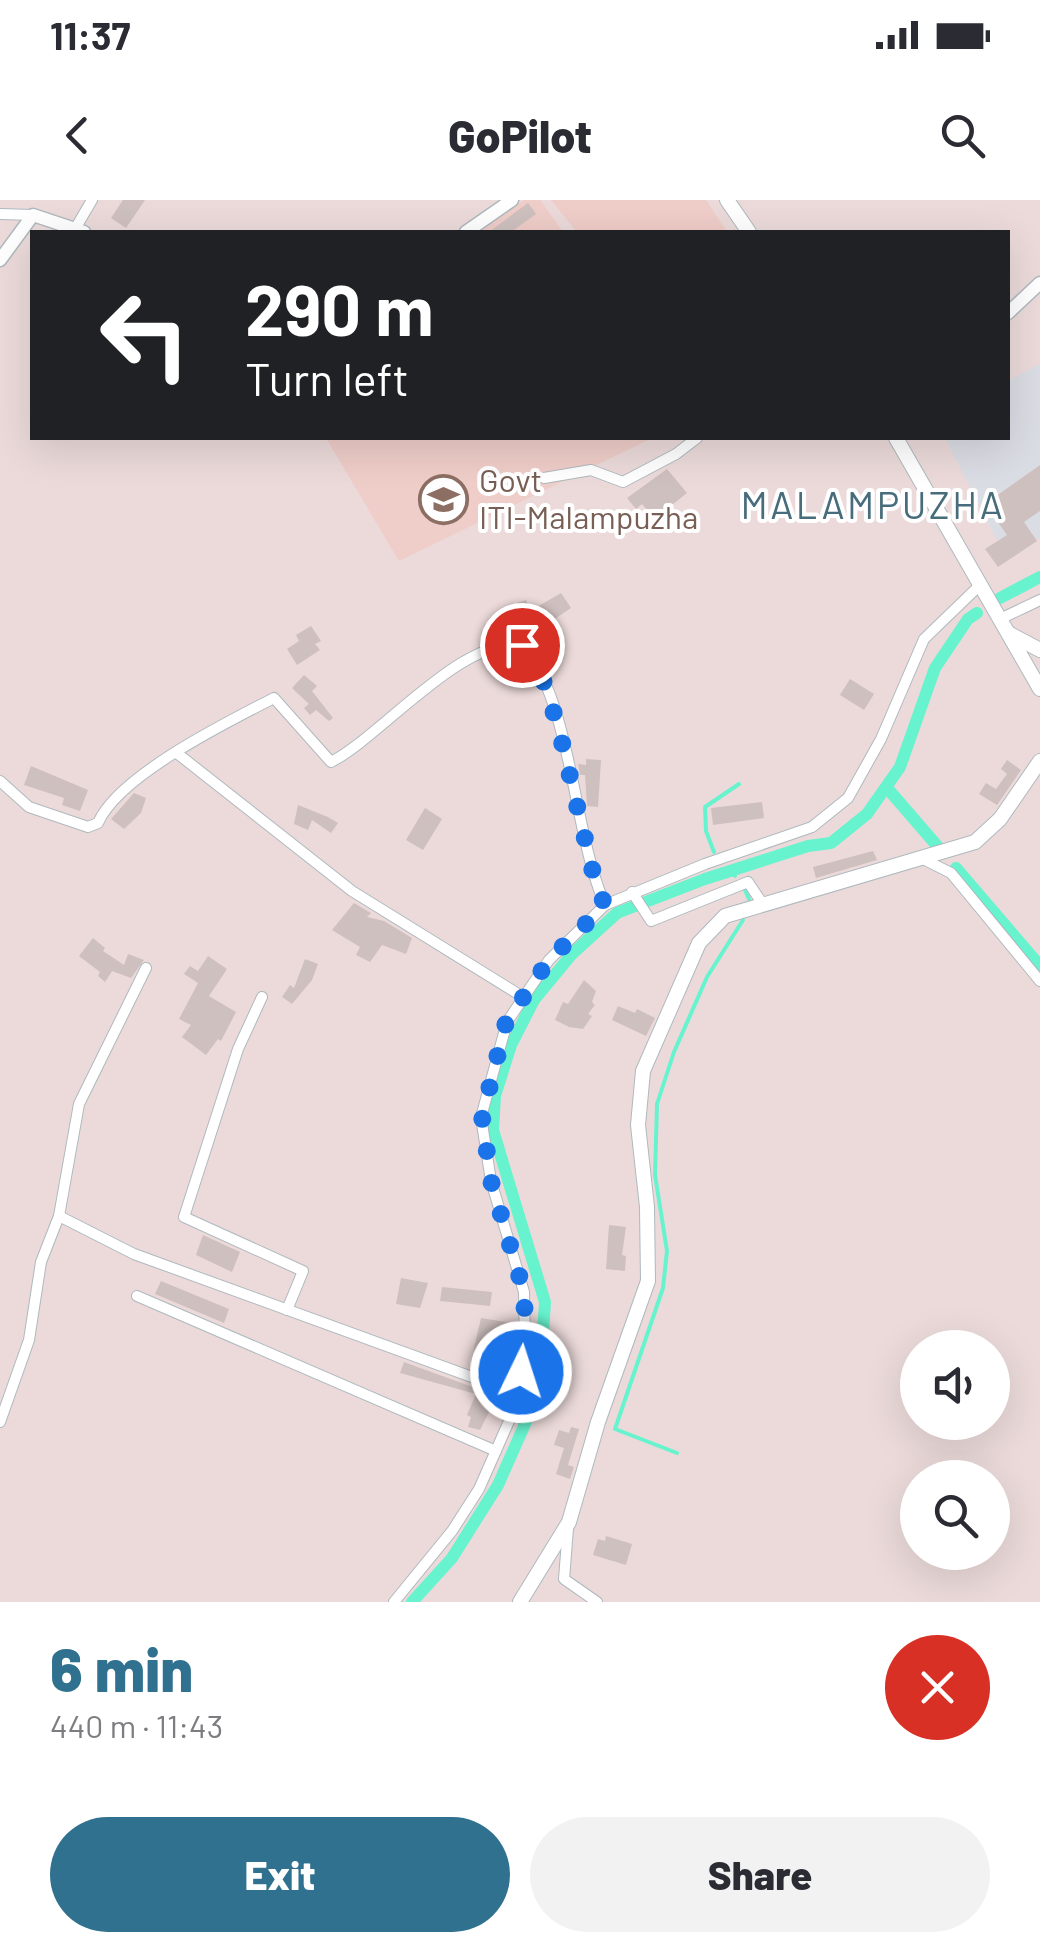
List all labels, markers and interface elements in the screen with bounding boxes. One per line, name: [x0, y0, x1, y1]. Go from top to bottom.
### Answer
text: 11:37: [50, 12, 130, 58]
icon: back: [50, 108, 105, 163]
text: GoPilot: [448, 108, 592, 162]
icon: search: [935, 108, 990, 163]
text: 290 m: [245, 266, 434, 350]
icon: left: [80, 270, 210, 400]
text: Turn left: [245, 351, 409, 405]
place label: Govt ITI-Malampuzha: [479, 460, 698, 535]
school or university icon: Govt ITI-Malampuzha: [418, 473, 470, 525]
district label: MALAMPUZHA: [741, 481, 1005, 527]
pin: [480, 603, 565, 688]
icon: arrive: [495, 618, 550, 673]
position arrow: [469, 1320, 573, 1424]
map controls: [900, 1330, 1010, 1570]
button: sound: [900, 1330, 1010, 1440]
button: search: [900, 1460, 1010, 1570]
text: 6 min: [50, 1632, 193, 1704]
button: close: [885, 1635, 990, 1740]
text: 440 m · 11:43: [50, 1706, 223, 1744]
button: Exit: [50, 1817, 510, 1932]
button: Share: [530, 1817, 990, 1932]

